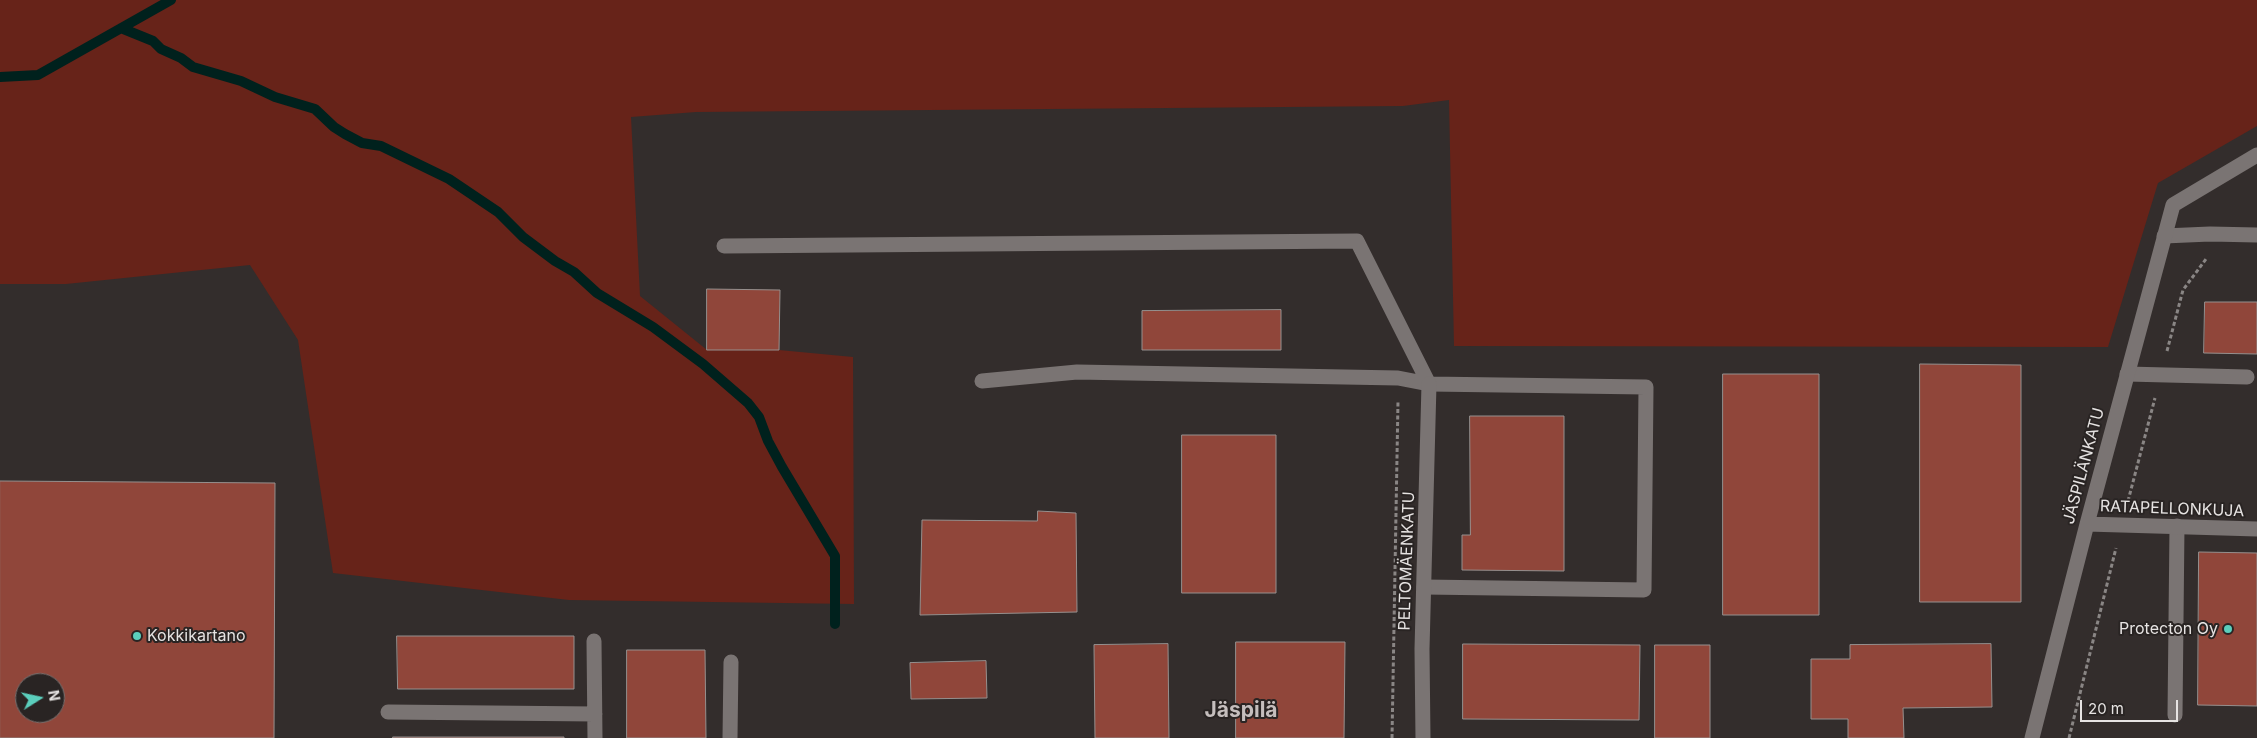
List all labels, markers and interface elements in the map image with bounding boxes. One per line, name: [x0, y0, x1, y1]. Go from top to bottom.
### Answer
street label: JÄSPILÄNKATU: [2059, 406, 2109, 526]
street label: PELTOMÄENKATU: [1395, 491, 1419, 631]
street label: RATAPELLONKUJA: [2100, 497, 2244, 521]
place label: Protecton Oy: [2119, 619, 2218, 639]
marker: Protecton Oy: [2222, 623, 2234, 635]
place label: Kokkikartano: [147, 626, 246, 646]
marker: Kokkikartano: [131, 630, 143, 642]
north arrow: [15, 673, 65, 723]
text: N: [45, 689, 64, 702]
scale bar: [2082, 690, 2180, 722]
district label: Jäspilä: [1204, 698, 1278, 724]
text: 20 m: [2088, 699, 2124, 718]

